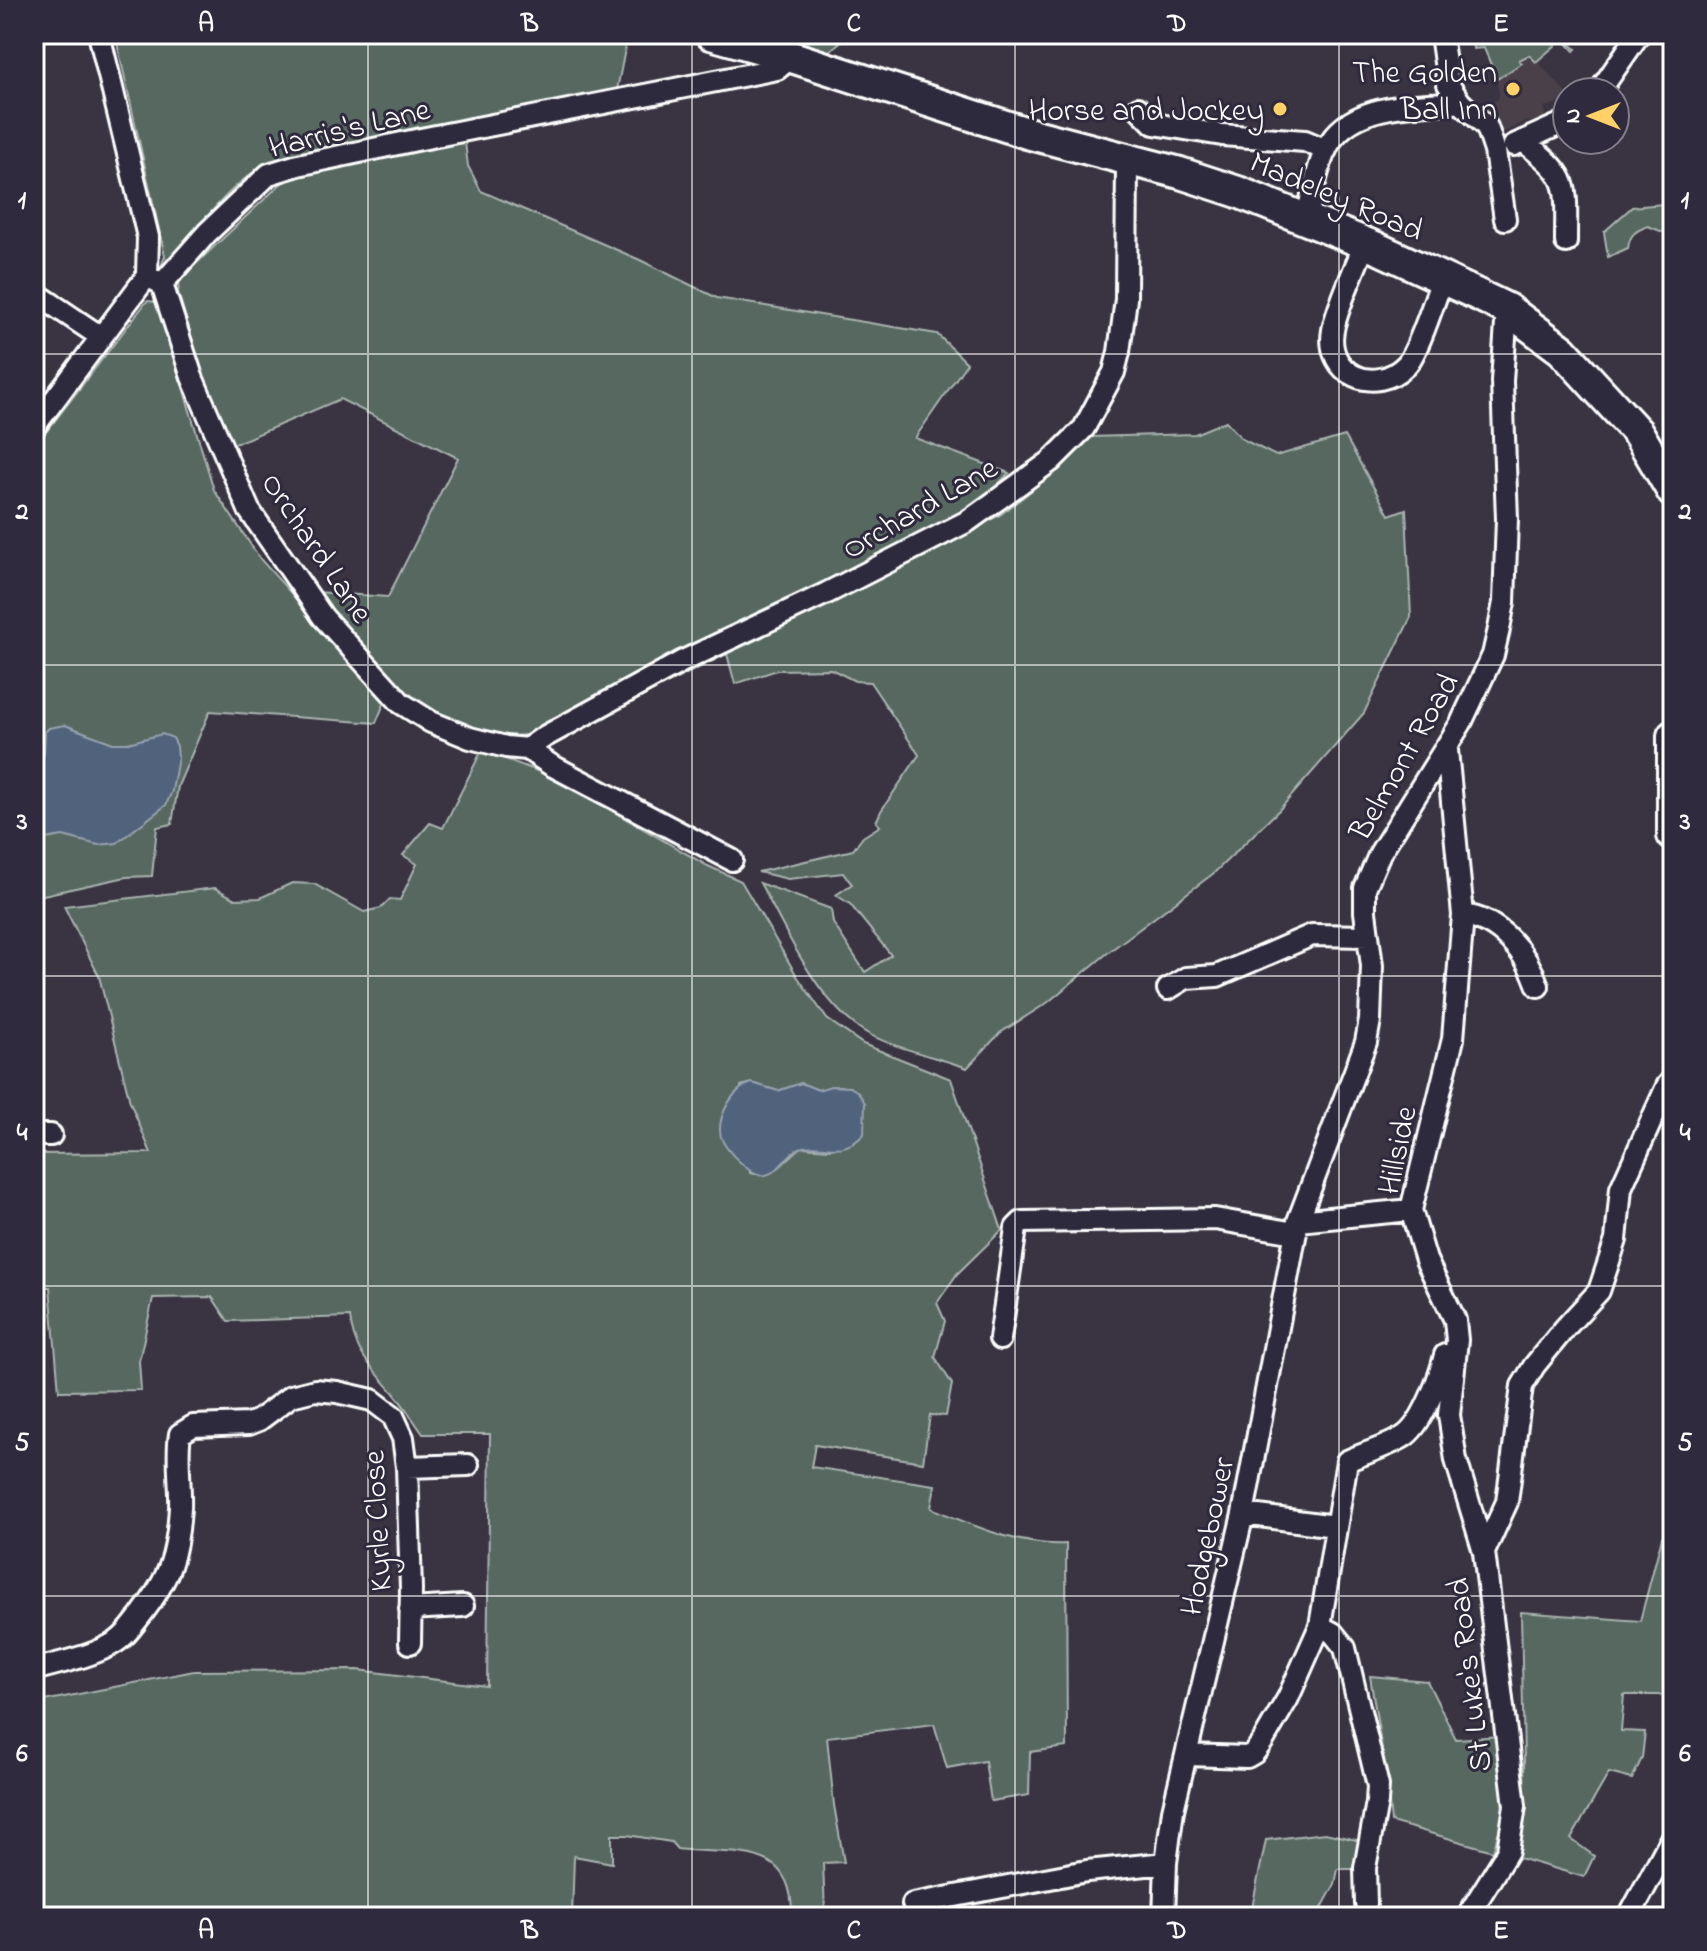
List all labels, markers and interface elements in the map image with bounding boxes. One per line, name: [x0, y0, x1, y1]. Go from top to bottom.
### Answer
text: A: [198, 6, 214, 44]
text: B: [520, 6, 539, 44]
text: C: [847, 6, 861, 44]
text: D: [1166, 6, 1187, 44]
text: E: [1493, 6, 1509, 44]
place label: The Golden Ball Inn: [1352, 51, 1497, 135]
north arrow: [1551, 76, 1631, 156]
marker: The Golden Ball Inn: [1504, 80, 1522, 98]
street label: Harris's Lane: [264, 88, 436, 173]
place label: Horse and Jockey: [1029, 89, 1264, 136]
marker: Horse and Jockey: [1271, 100, 1289, 118]
text: N: [1558, 109, 1590, 123]
street label: Madeley Road: [1242, 141, 1430, 256]
text: 1: [18, 183, 27, 221]
text: 1: [1681, 183, 1690, 221]
street label: Orchard Lane: [834, 446, 1008, 574]
street label: Orchard Lane: [247, 464, 383, 634]
text: 2: [15, 494, 29, 532]
text: 2: [1678, 494, 1692, 532]
street label: Belmont Road: [1338, 665, 1473, 851]
text: 3: [16, 804, 28, 842]
text: 3: [1679, 804, 1691, 842]
street label: Hillside: [1367, 1101, 1432, 1199]
text: 4: [17, 1115, 28, 1153]
text: 4: [1680, 1115, 1691, 1153]
text: 5: [15, 1425, 30, 1463]
text: 5: [1678, 1425, 1693, 1463]
street label: Kyrle Close: [352, 1448, 407, 1593]
street label: Hodgebower: [1170, 1453, 1249, 1620]
street label: St Luke's Road: [1436, 1575, 1507, 1774]
text: 6: [16, 1736, 28, 1774]
text: 6: [1679, 1736, 1691, 1774]
text: A: [198, 1913, 214, 1951]
text: B: [520, 1913, 539, 1951]
text: C: [847, 1913, 861, 1951]
text: D: [1166, 1913, 1187, 1951]
text: E: [1493, 1913, 1509, 1951]

